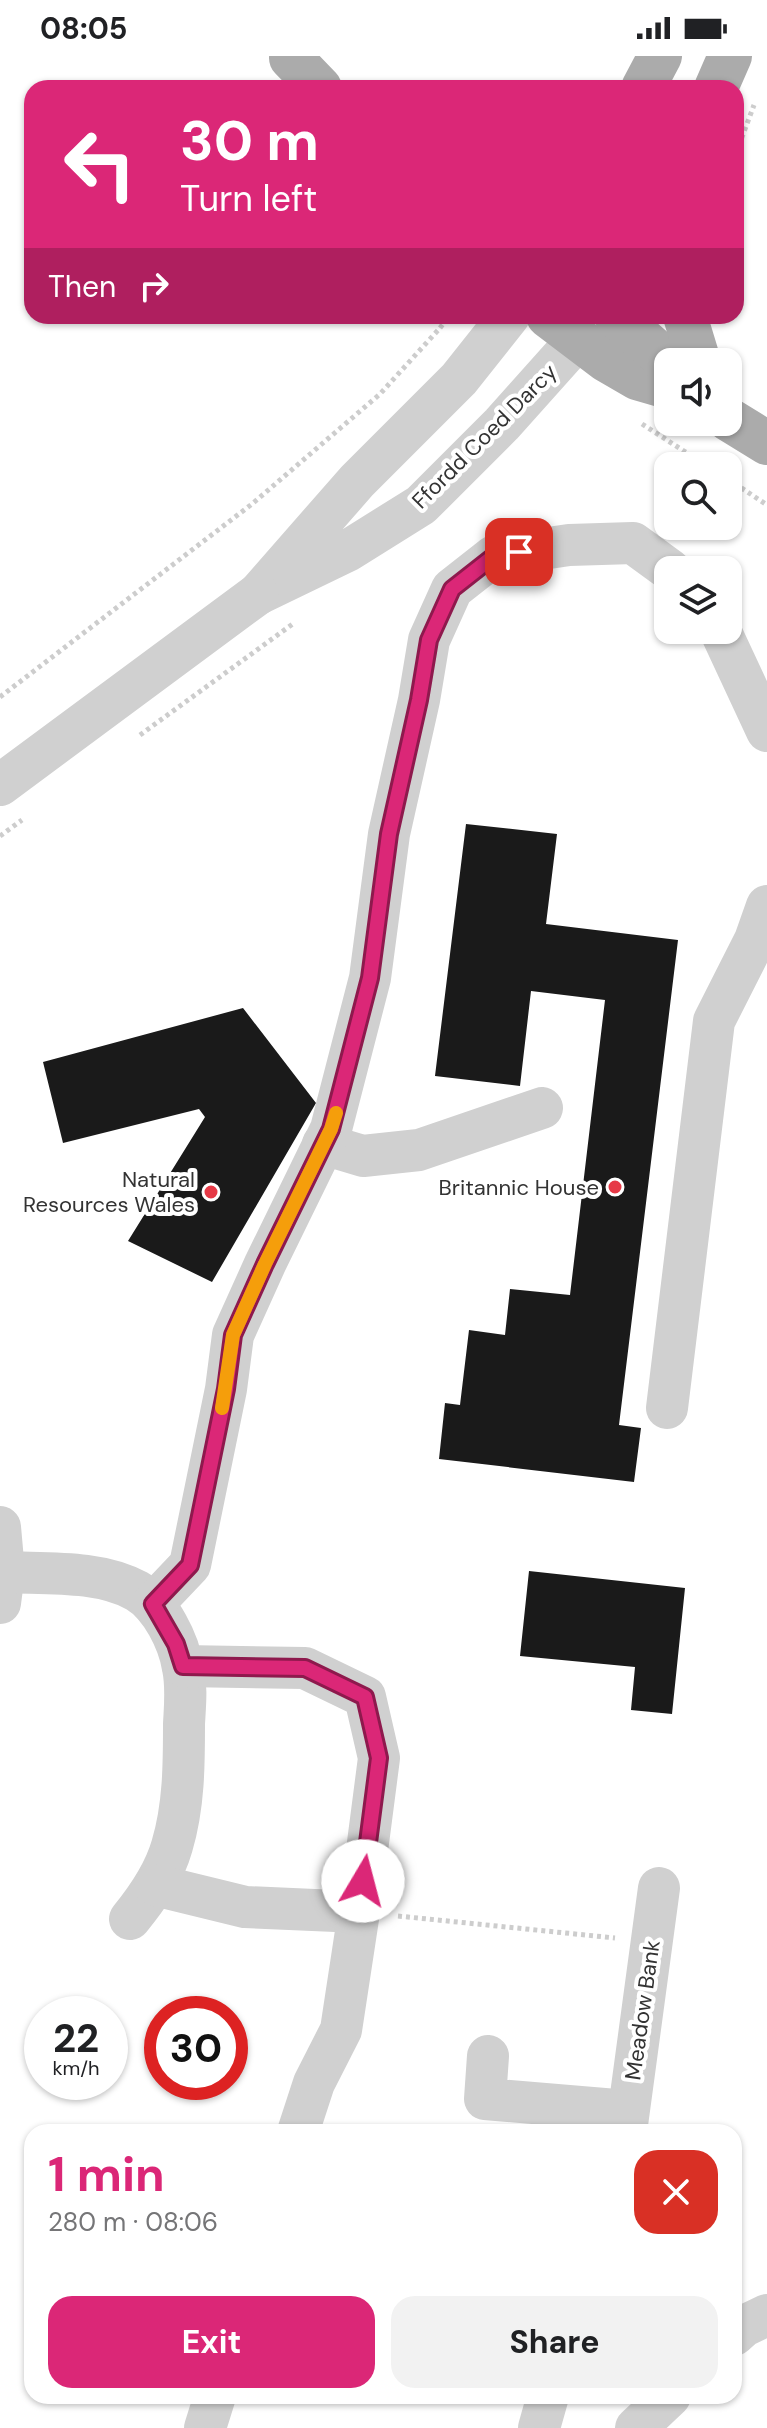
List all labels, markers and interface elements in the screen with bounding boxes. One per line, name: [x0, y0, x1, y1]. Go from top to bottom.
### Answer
text: 08:05: [40, 9, 128, 48]
text: 30 m: [180, 104, 319, 177]
icon: left: [48, 112, 152, 216]
text: Turn left: [180, 175, 317, 222]
icon: right: [132, 264, 176, 308]
text: Then: [48, 267, 116, 306]
map controls: [654, 348, 742, 644]
button: sound: [654, 348, 742, 436]
street label: Ffordd Coed Darcy: [406, 358, 563, 515]
button: search: [654, 452, 742, 540]
pin: [485, 518, 553, 586]
icon: arrive: [497, 530, 541, 574]
button: layers: [654, 556, 742, 644]
place label: Natural Resources Wales: [23, 1165, 195, 1219]
place label: Britannic House: [439, 1173, 599, 1202]
marker: Britannic House: [606, 1178, 624, 1196]
marker: Natural Resources Wales: [202, 1183, 220, 1201]
position arrow: [321, 1839, 405, 1923]
street label: Meadow Bank: [618, 1938, 667, 2082]
speed limit sign: 30: [144, 1996, 248, 2100]
text: 22: [53, 2012, 99, 2064]
text: km/h: [52, 2055, 100, 2081]
text: 1 min: [48, 2143, 165, 2206]
button: close: [634, 2150, 718, 2234]
text: 280 m · 08:06: [48, 2205, 218, 2239]
button: Exit: [48, 2296, 375, 2388]
button: Share: [391, 2296, 718, 2388]

